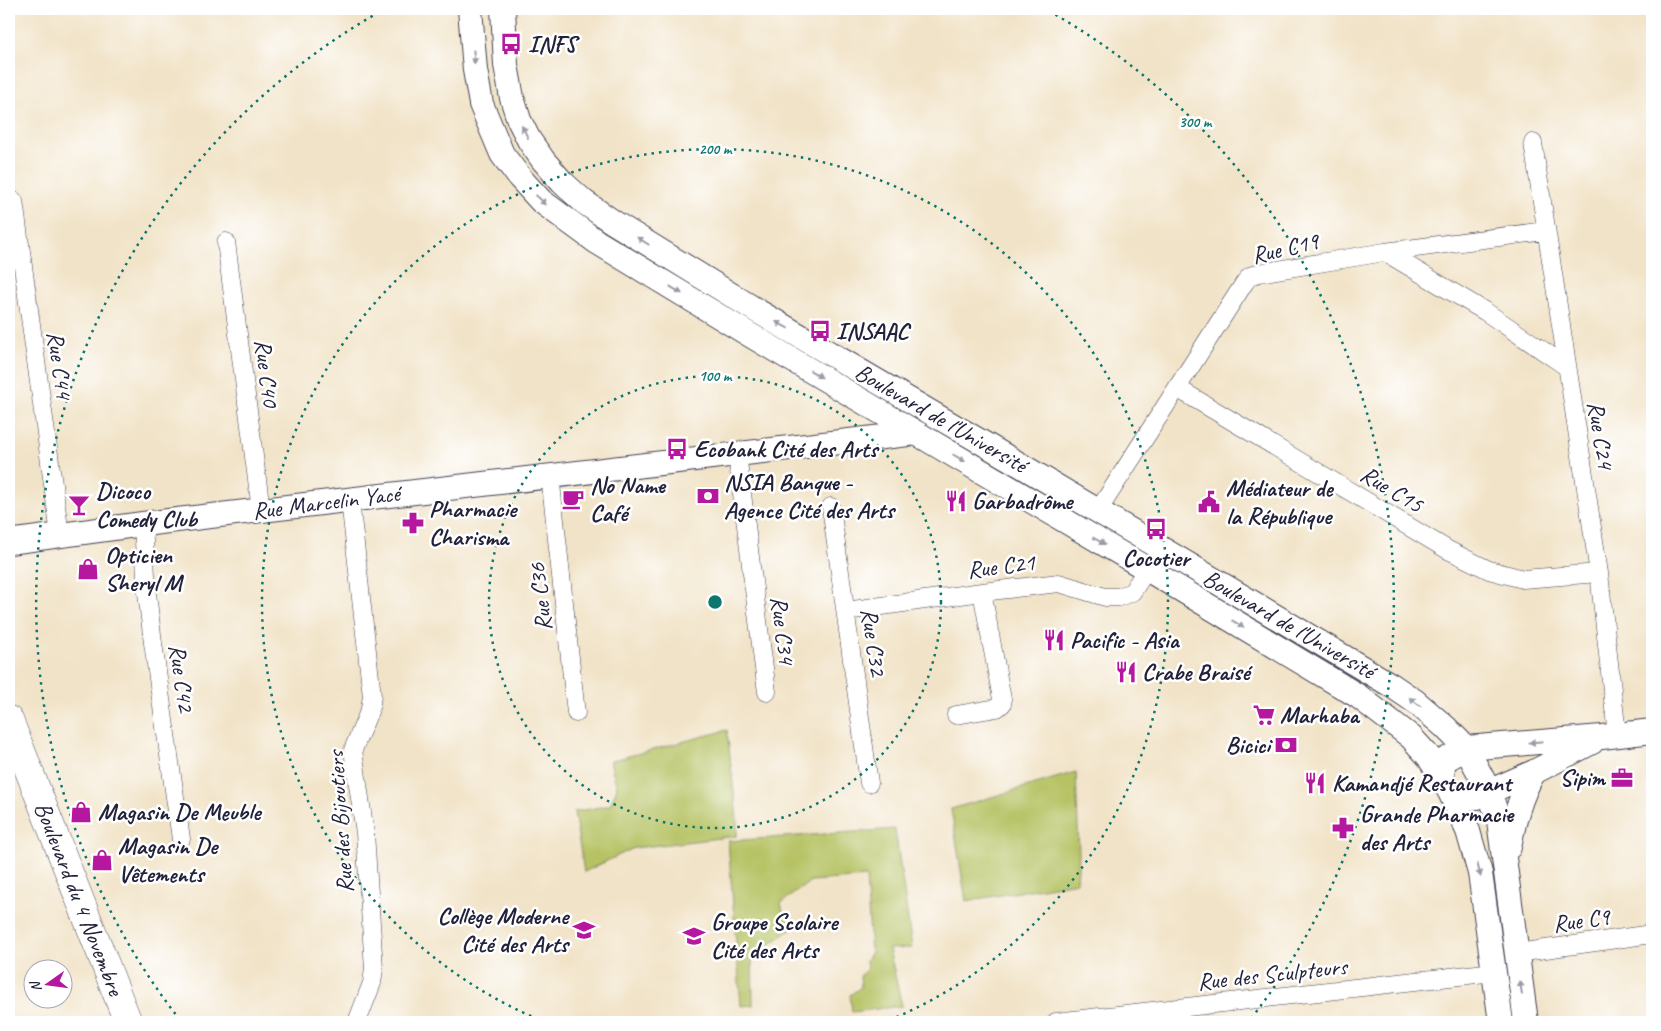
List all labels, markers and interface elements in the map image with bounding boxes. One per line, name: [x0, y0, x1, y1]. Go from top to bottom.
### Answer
place label: INFS: [528, 29, 580, 59]
bus stop icon: INFS: [498, 31, 524, 57]
one-way arrow: [470, 50, 478, 66]
text: 300 m: [1179, 113, 1213, 132]
one-way arrow: [521, 125, 529, 139]
text: 200 m: [699, 140, 733, 159]
one-way arrow: [535, 194, 547, 206]
street label: Rue C19: [1249, 225, 1324, 270]
one-way arrow: [636, 236, 649, 245]
one-way arrow: [670, 286, 683, 295]
place label: INSAAC: [836, 316, 912, 346]
bus stop icon: INSAAC: [807, 318, 833, 344]
one-way arrow: [775, 320, 789, 329]
street label: Rue C44: [40, 329, 80, 403]
street label: Rue C40: [248, 338, 286, 411]
street label: Boulevard de l'Université: [850, 357, 1036, 481]
text: 100 m: [699, 367, 733, 386]
one-way arrow: [809, 369, 822, 378]
street label: Rue C24: [1581, 399, 1621, 473]
place label: Ecobank Cité des Arts: [694, 434, 880, 464]
bus stop icon: Ecobank Cité des Arts: [664, 436, 690, 462]
one-way arrow: [951, 454, 966, 462]
street label: Rue C15: [1355, 459, 1430, 520]
place label: NSIA Banque - Agence Cité des Arts: [724, 467, 896, 525]
place label: No Name Café: [590, 470, 667, 528]
place label: Médiateur de la République: [1226, 473, 1334, 531]
place label: Dicoco Comedy Club: [96, 476, 198, 534]
street label: Rue Marcelin Yacé: [251, 478, 406, 526]
bank icon: NSIA Banque - Agence Cité des Arts: [695, 483, 721, 509]
cafe icon: No Name Café: [560, 486, 586, 512]
place label: Garbadrôme: [972, 486, 1074, 516]
restaurant icon: Garbadrôme: [943, 488, 969, 514]
public building icon: Médiateur de la République: [1196, 489, 1222, 515]
bar icon: Dicoco Comedy Club: [66, 492, 92, 518]
place label: Pharmacie Charisma: [429, 494, 518, 552]
pharmacy icon: Pharmacie Charisma: [400, 510, 426, 536]
bus stop icon: Cocotier: [1143, 516, 1169, 542]
one-way arrow: [1092, 536, 1106, 545]
place label: Opticien Sheryl M: [105, 540, 185, 598]
place label: Cocotier: [1123, 543, 1192, 573]
street label: Rue C21: [966, 547, 1038, 585]
shop icon: Opticien Sheryl M: [75, 556, 101, 582]
street label: Rue C36: [521, 561, 558, 632]
street label: Boulevard de l'Université: [1198, 563, 1384, 687]
centre of rings: [706, 593, 724, 611]
street label: Rue C34: [764, 595, 802, 668]
street label: Rue C32: [854, 606, 894, 680]
one-way arrow: [1232, 619, 1245, 628]
place label: Pacific - Asia: [1070, 625, 1181, 655]
restaurant icon: Pacific - Asia: [1041, 627, 1067, 653]
street label: Rue C42: [162, 642, 202, 716]
place label: Crabe Braisé: [1142, 657, 1253, 687]
restaurant icon: Crabe Braisé: [1113, 659, 1139, 685]
one-way arrow: [1408, 696, 1421, 707]
place label: Marhaba: [1280, 700, 1360, 730]
supermarket icon: Marhaba: [1251, 702, 1277, 728]
place label: Bicici: [1226, 730, 1273, 760]
bank icon: Bicici: [1273, 732, 1299, 758]
one-way arrow: [1528, 739, 1544, 747]
street label: Rue des Bijoutiers: [320, 748, 360, 894]
place label: Sipim: [1559, 763, 1606, 793]
office icon: Sipim: [1609, 765, 1635, 791]
place label: Kamandjé Restaurant: [1332, 768, 1514, 798]
restaurant icon: Kamandjé Restaurant: [1302, 770, 1328, 796]
place label: Magasin De Meuble: [98, 797, 262, 827]
street label: Boulevard du 4 Novembre: [27, 799, 131, 999]
shop icon: Magasin De Meuble: [68, 799, 94, 825]
place label: Grande Pharmacie des Arts: [1360, 799, 1515, 857]
pharmacy icon: Grande Pharmacie des Arts: [1330, 815, 1356, 841]
place label: Magasin De Vêtements: [118, 831, 219, 889]
shop icon: Magasin De Vêtements: [89, 847, 115, 873]
one-way arrow: [1475, 863, 1483, 878]
place label: Collège Moderne Cité des Arts: [437, 901, 571, 959]
street label: Rue C9: [1551, 901, 1613, 939]
place label: Groupe Scolaire Cité des Arts: [711, 907, 839, 965]
school or university icon: Collège Moderne Cité des Arts: [571, 917, 597, 943]
school or university icon: Groupe Scolaire Cité des Arts: [681, 923, 707, 949]
street label: Rue des Sculpteurs: [1196, 951, 1350, 997]
north arrow: [22, 958, 72, 1008]
one-way arrow: [1517, 979, 1525, 995]

